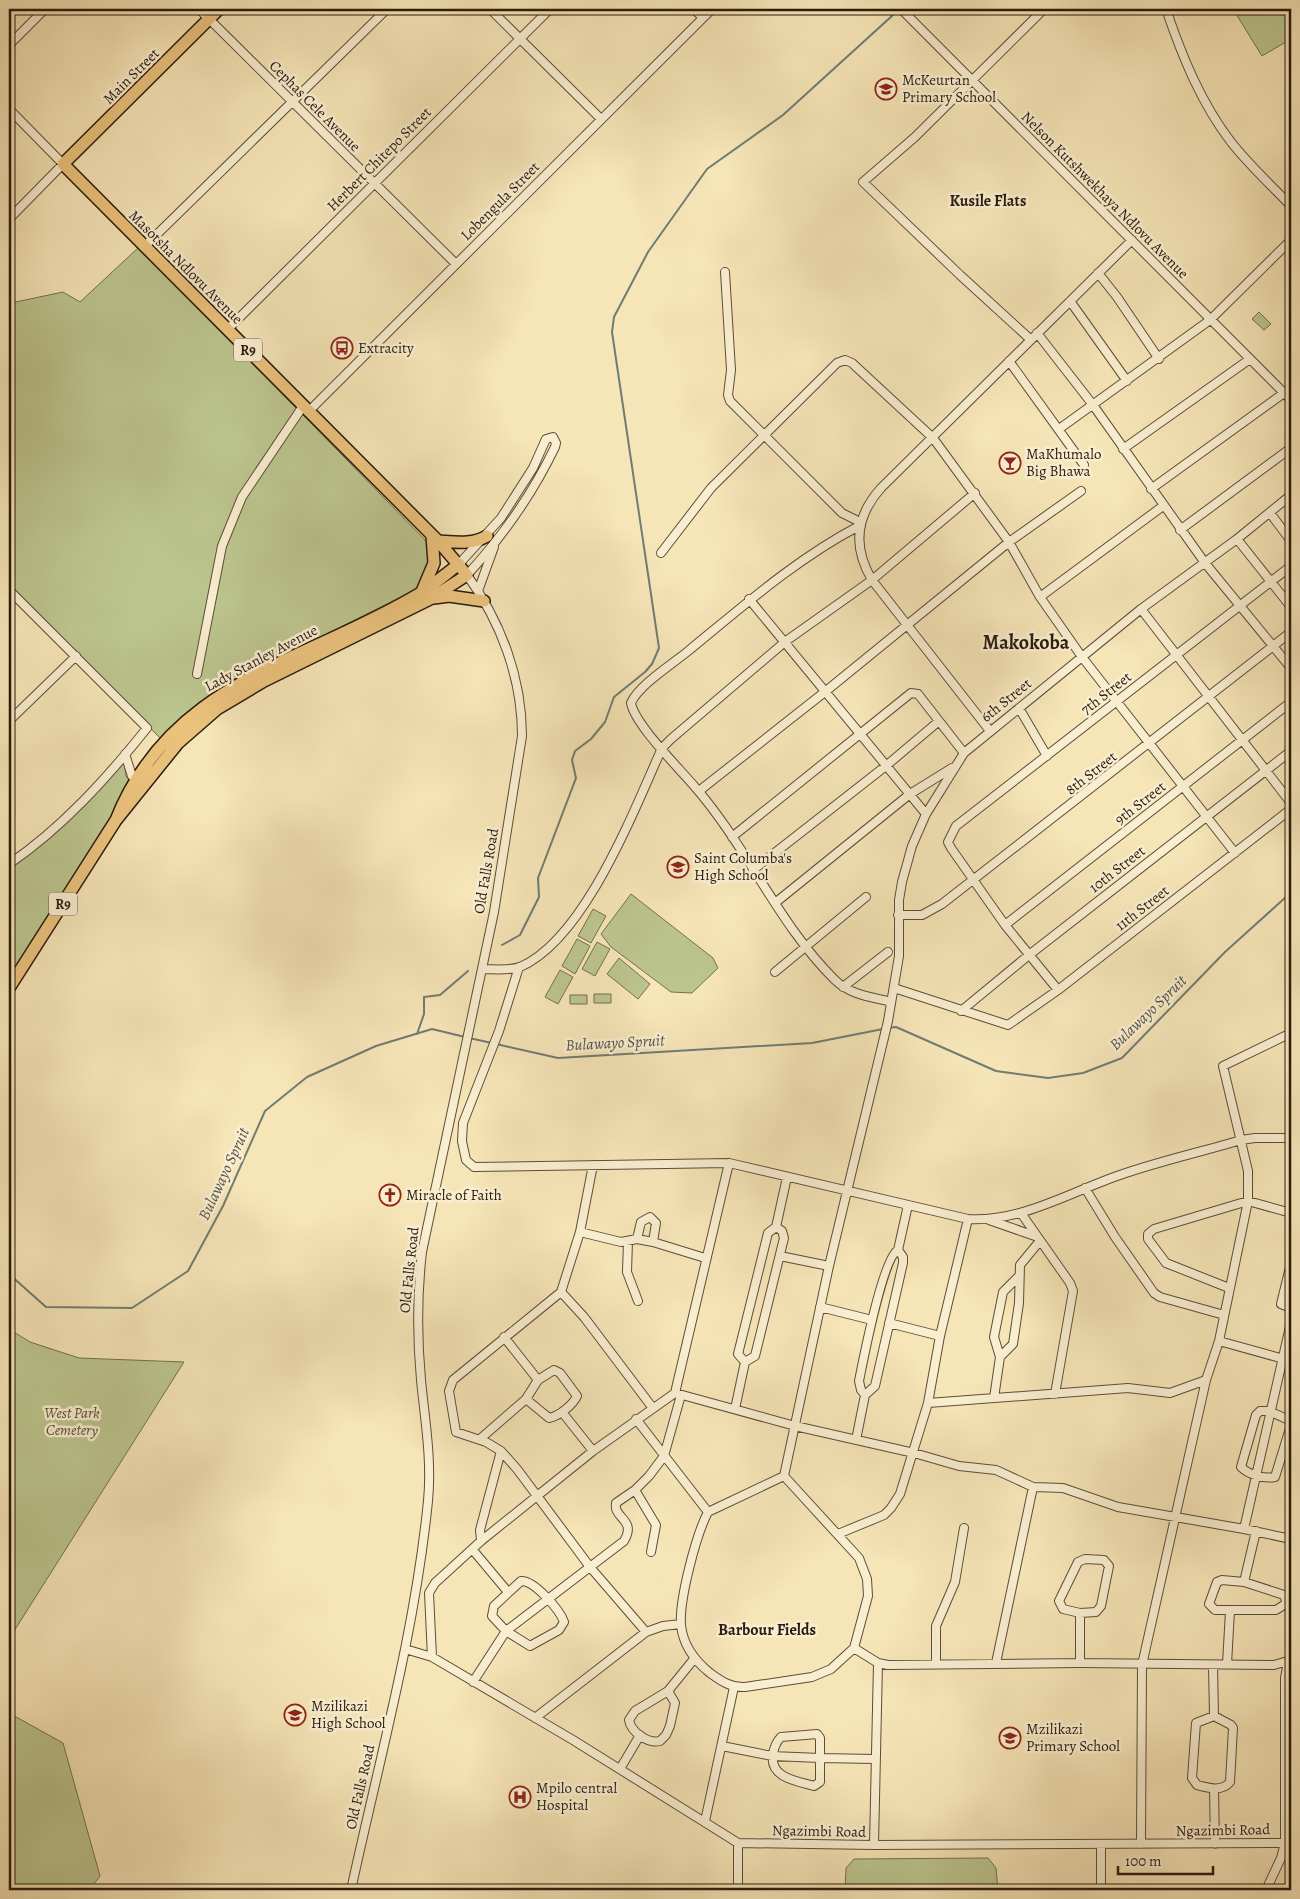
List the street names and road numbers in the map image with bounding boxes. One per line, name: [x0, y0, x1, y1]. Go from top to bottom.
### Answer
street label: Main Street: [99, 43, 164, 108]
street label: Cephas Cele Avenue: [265, 56, 365, 156]
street label: Herbert Chitepo Street: [322, 102, 436, 216]
street label: Nelson Kutshwekhaya Ndlovu Avenue: [1017, 107, 1193, 283]
street label: Lobengula Street: [456, 157, 544, 245]
street label: Masotsha Ndlovu Avenue: [125, 206, 248, 329]
road number: R9: [234, 338, 262, 362]
street label: Lady Stanley Avenue: [201, 620, 321, 696]
street label: 7th Street: [1077, 667, 1135, 719]
street label: 6th Street: [976, 673, 1036, 727]
street label: 8th Street: [1061, 747, 1121, 799]
street label: 9th Street: [1110, 777, 1170, 829]
street label: Old Falls Road: [469, 826, 504, 915]
street label: 10th Street: [1085, 841, 1149, 897]
street label: 11th Street: [1111, 881, 1173, 935]
road number: R9: [49, 892, 77, 916]
street label: Old Falls Road: [395, 1225, 424, 1314]
street label: Old Falls Road: [341, 1742, 380, 1831]
street label: Ngazimbi Road: [1176, 1819, 1271, 1841]
street label: Ngazimbi Road: [772, 1820, 867, 1842]

